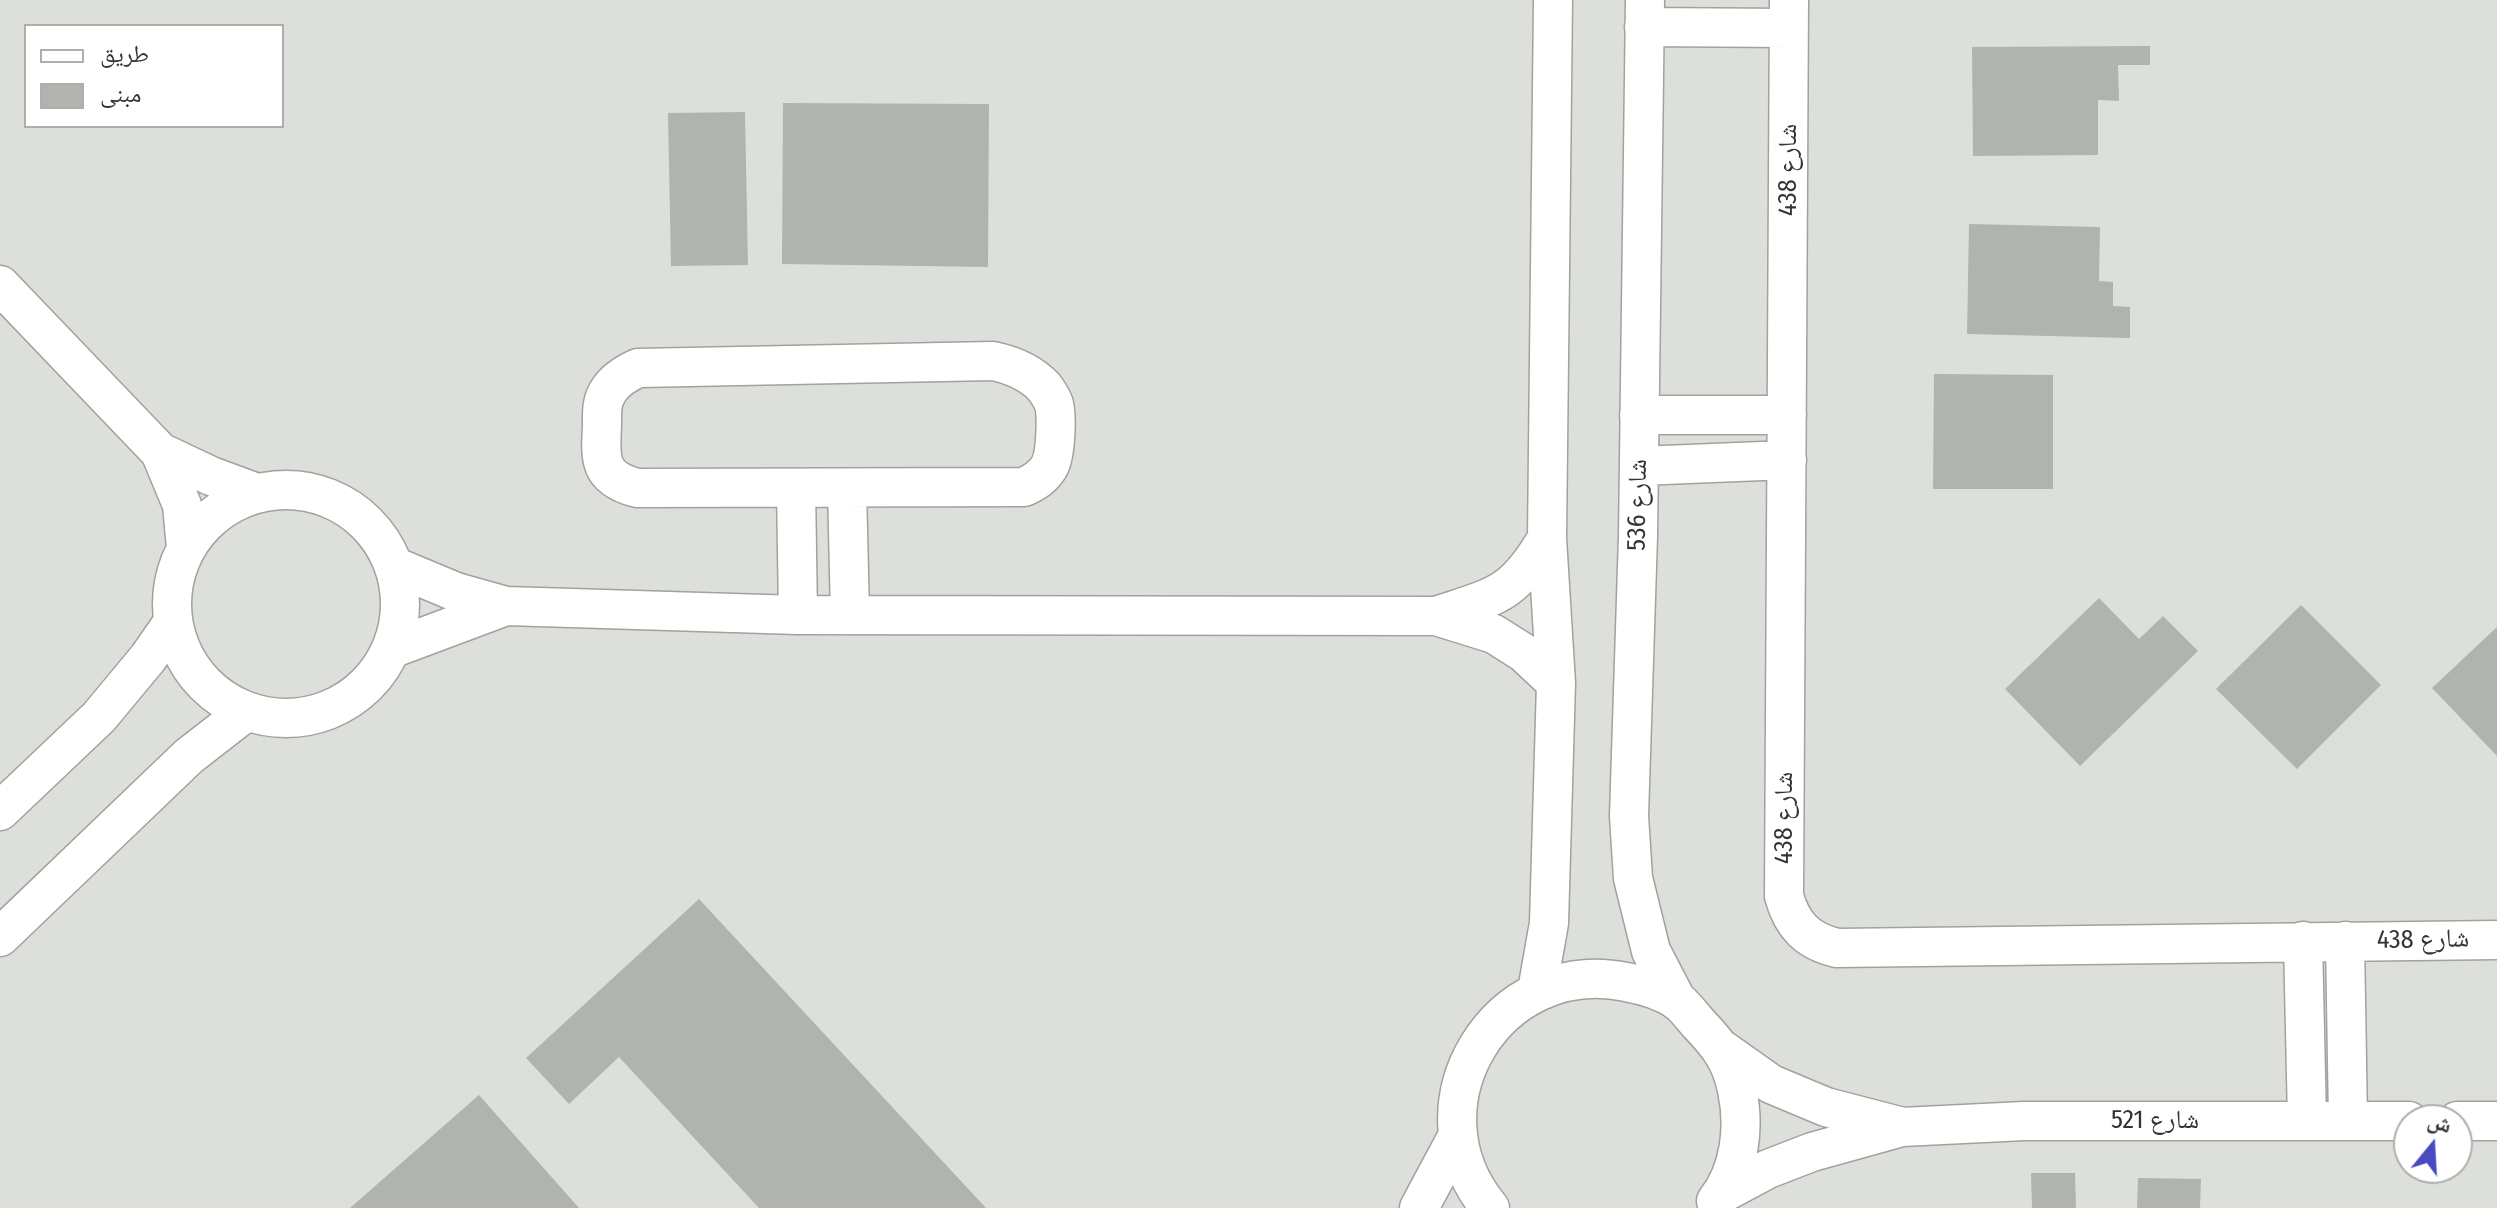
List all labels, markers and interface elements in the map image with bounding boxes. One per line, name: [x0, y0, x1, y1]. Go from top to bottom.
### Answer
legend: [24, 24, 284, 128]
text: طريق: [100, 40, 149, 68]
text: مبنى: [100, 80, 141, 108]
street label: شارع 438: [1773, 124, 1805, 216]
street label: شارع 536: [1622, 459, 1654, 551]
street label: شارع 438: [1769, 772, 1801, 864]
street label: شارع 438: [2376, 924, 2470, 956]
north arrow: [2393, 1104, 2473, 1184]
street label: شارع 521: [2111, 1105, 2199, 1137]
text: ش: [2425, 1106, 2455, 1139]

